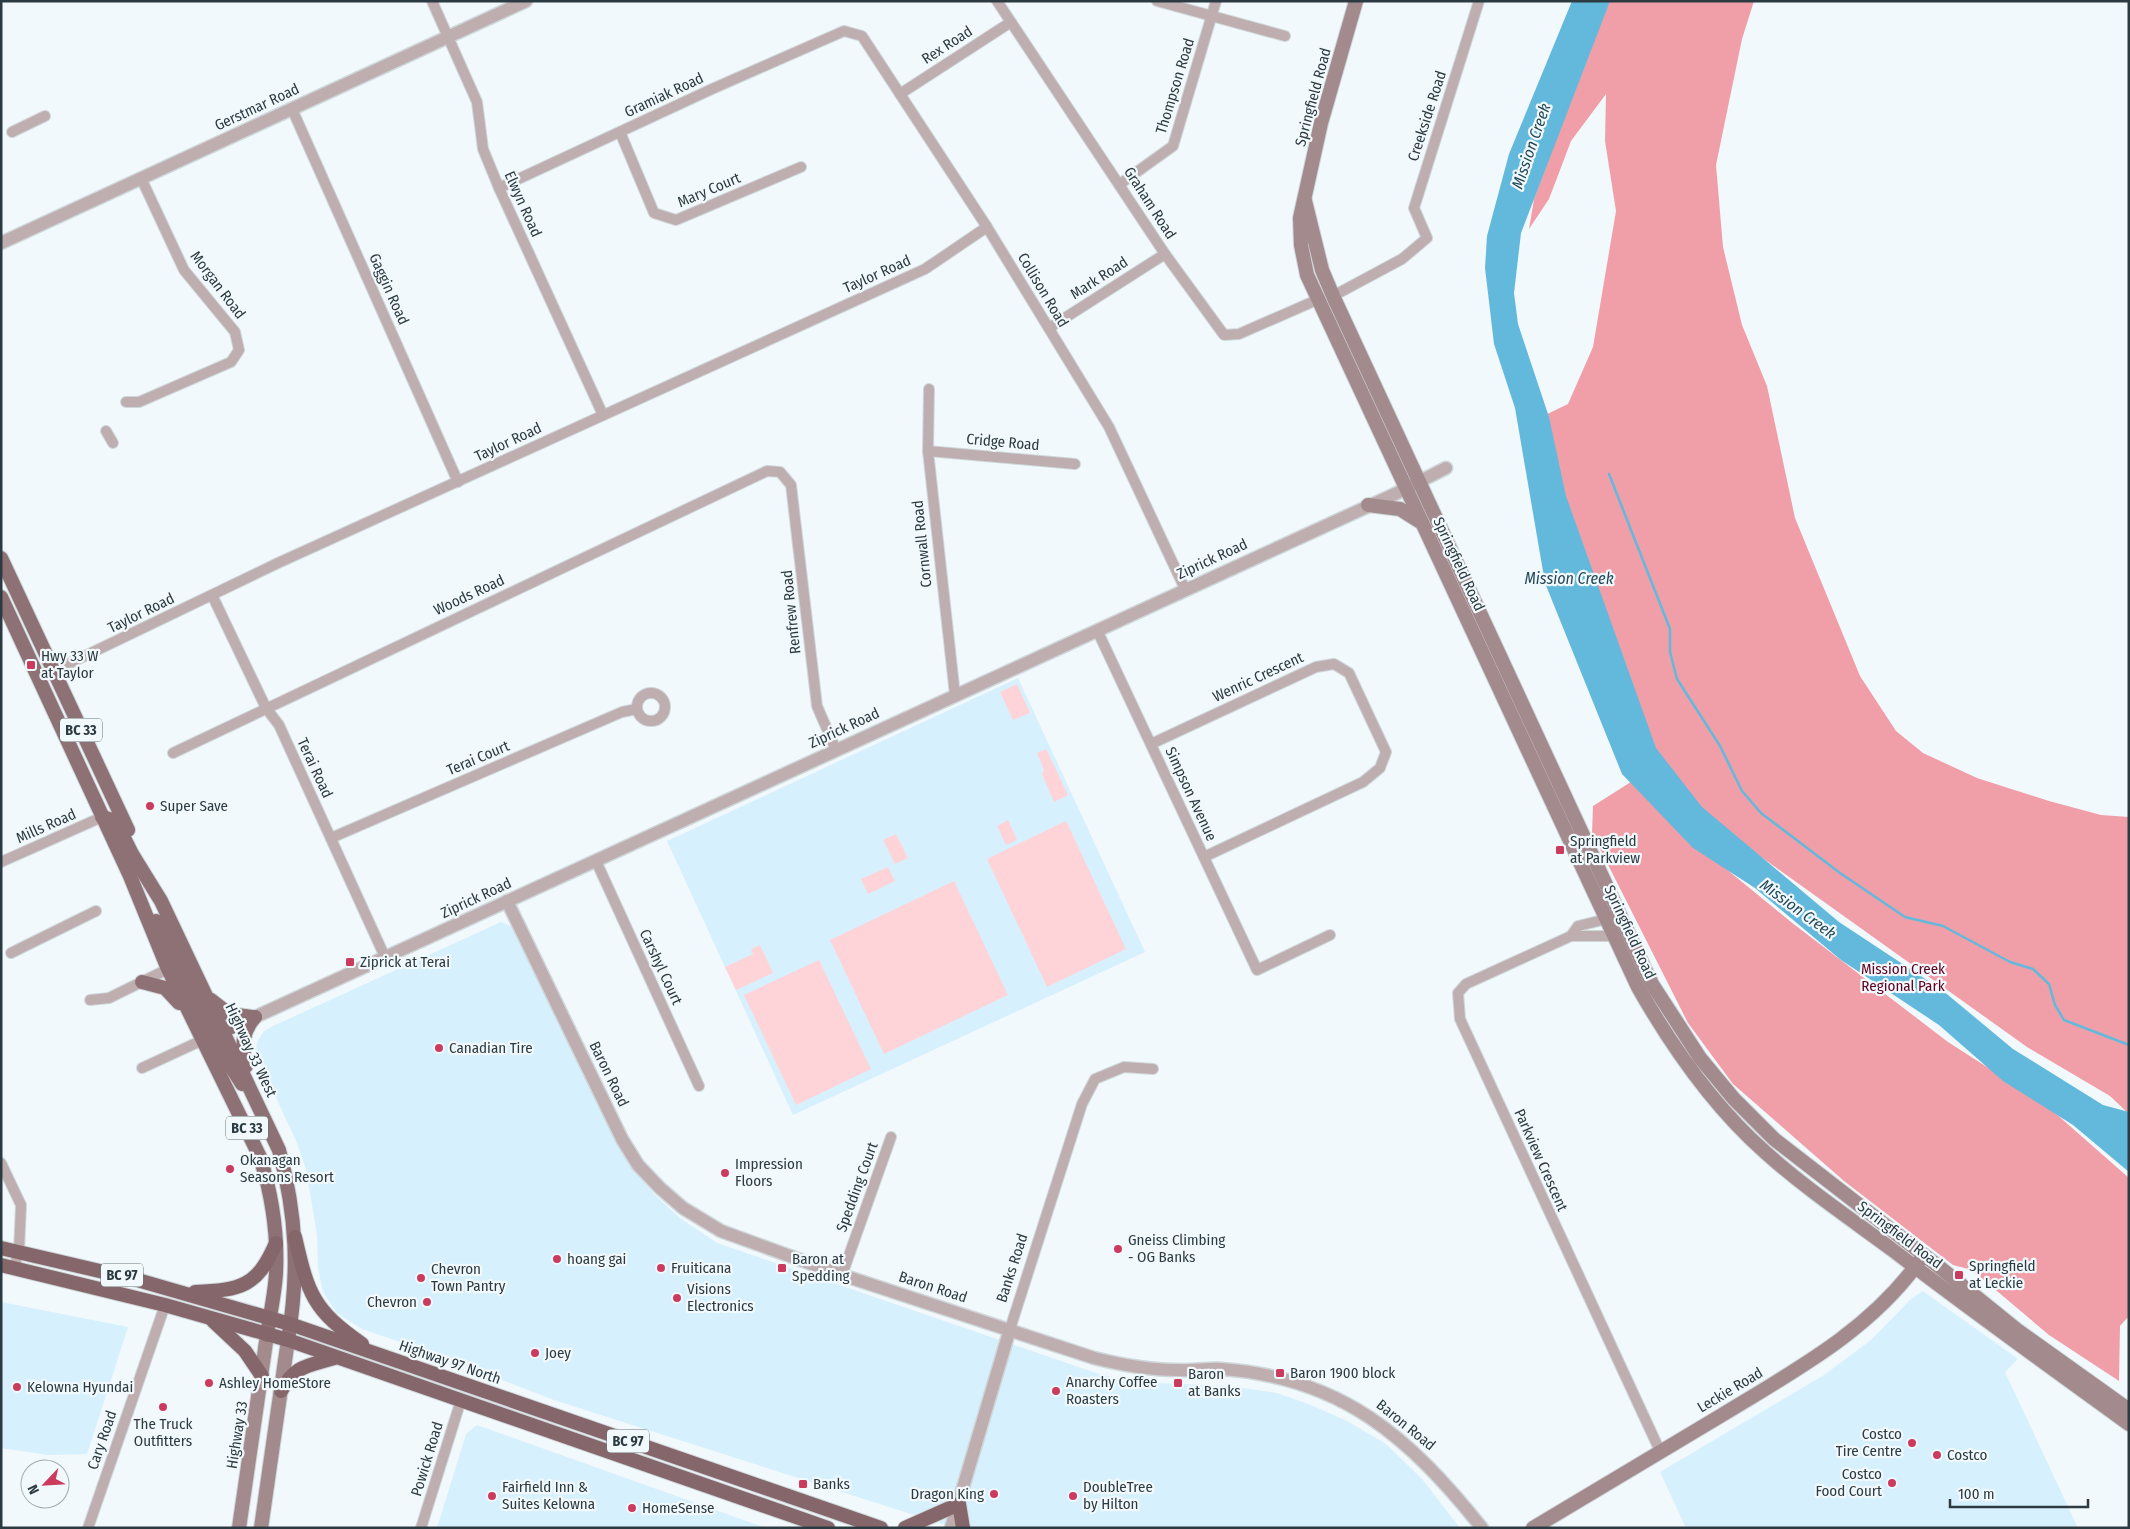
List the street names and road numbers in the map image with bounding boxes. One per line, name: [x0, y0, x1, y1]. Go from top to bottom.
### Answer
street label: Rex Road: [918, 22, 976, 68]
street label: Thompson Road: [1152, 36, 1198, 136]
street label: Springfield Road: [1291, 46, 1335, 148]
street label: Creekside Road: [1404, 68, 1450, 164]
street label: Gramiak Road: [622, 69, 706, 121]
street label: Gerstmar Road: [212, 80, 302, 134]
street label: Graham Road: [1120, 164, 1180, 242]
street label: Elwyn Road: [501, 168, 545, 240]
street label: Mary Court: [675, 169, 743, 211]
street label: Morgan Road: [187, 248, 249, 322]
street label: Collison Road: [1014, 249, 1072, 331]
street label: Gaggin Road: [365, 251, 413, 327]
street label: Taylor Road: [841, 251, 913, 297]
street label: Mark Road: [1067, 253, 1131, 303]
street label: Taylor Road: [472, 419, 544, 465]
street label: Cridge Road: [966, 430, 1040, 454]
street label: Cornwall Road: [908, 499, 936, 589]
street label: Springfield Road: [1429, 514, 1489, 614]
street label: Ziprick Road: [1174, 535, 1250, 583]
street label: Renfrew Road: [778, 569, 804, 655]
street label: Woods Road: [431, 571, 507, 619]
street label: Taylor Road: [105, 589, 177, 637]
street label: Wenric Crescent: [1210, 648, 1306, 706]
street label: Ziprick Road: [806, 704, 882, 752]
road number: BC 33: [60, 718, 102, 742]
street label: Terai Road: [293, 735, 337, 801]
street label: Terai Court: [444, 737, 512, 779]
street label: Simpson Avenue: [1161, 744, 1221, 844]
street label: Mills Road: [13, 805, 79, 847]
street label: Ziprick Road: [438, 874, 514, 922]
street label: Springfield Road: [1600, 882, 1660, 982]
street label: Carshyl Court: [636, 926, 686, 1008]
street label: Highway 33 West: [221, 1000, 281, 1100]
street label: Baron Road: [585, 1038, 633, 1110]
street label: Parkview Crescent: [1510, 1106, 1572, 1214]
road number: BC 33: [226, 1116, 268, 1140]
street label: Spedding Court: [832, 1139, 882, 1234]
street label: Springfield Road: [1854, 1197, 1946, 1273]
street label: Banks Road: [992, 1231, 1032, 1305]
road number: BC 97: [101, 1264, 143, 1286]
street label: Baron Road: [897, 1268, 969, 1306]
street label: Highway 97 North: [397, 1336, 503, 1388]
street label: Leckie Road: [1694, 1363, 1766, 1417]
street label: Baron Road: [1373, 1396, 1439, 1454]
street label: Highway 33: [223, 1400, 251, 1470]
street label: Cary Road: [83, 1408, 121, 1472]
street label: Powick Road: [407, 1420, 447, 1498]
road number: BC 97: [607, 1430, 649, 1452]

